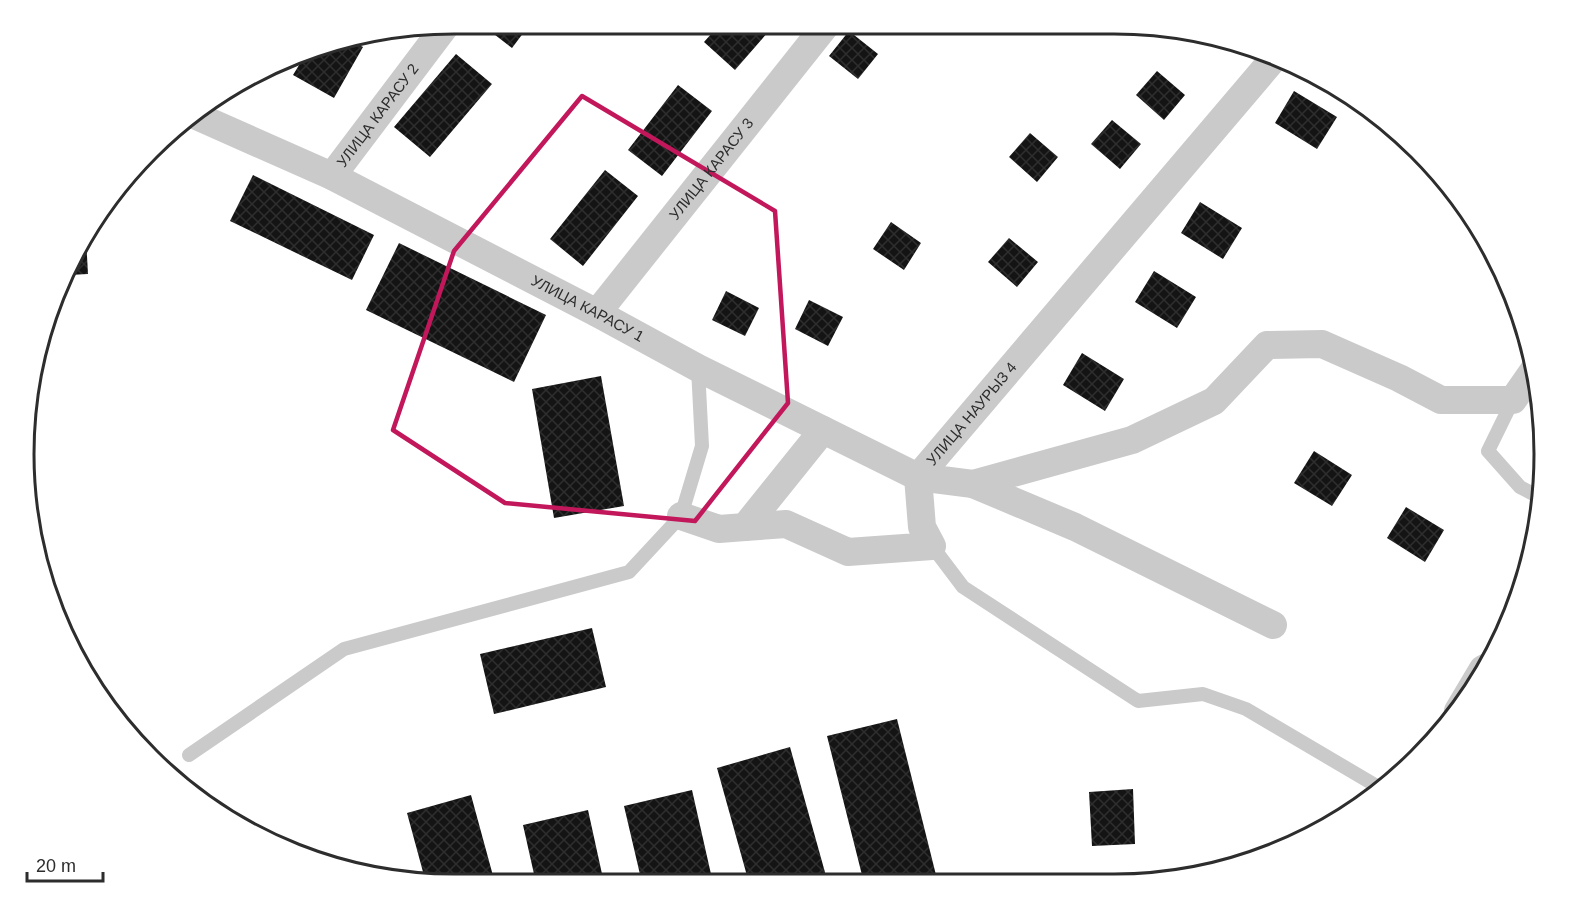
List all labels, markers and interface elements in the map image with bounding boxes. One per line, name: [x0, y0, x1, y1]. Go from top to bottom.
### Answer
street label: УЛИЦА КАРАСУ 2: [333, 60, 422, 170]
street label: УЛИЦА КАРАСУ 3: [666, 115, 757, 223]
street label: УЛИЦА КАРАСУ 1: [529, 272, 647, 345]
street label: УЛИЦА НАУРЫЗ 4: [923, 359, 1020, 468]
scale bar: [27, 845, 104, 883]
text: 20 m: [36, 856, 76, 876]

